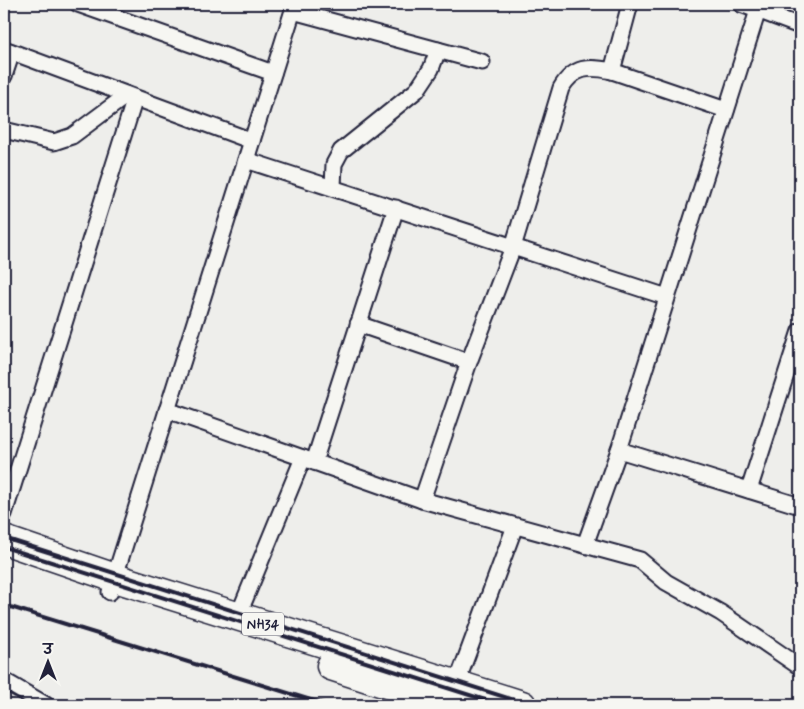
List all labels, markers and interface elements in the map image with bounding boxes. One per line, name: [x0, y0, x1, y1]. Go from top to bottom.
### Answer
road number: NH34: [242, 612, 284, 636]
north arrow: [22, 636, 72, 686]
text: उ: [41, 641, 54, 659]

